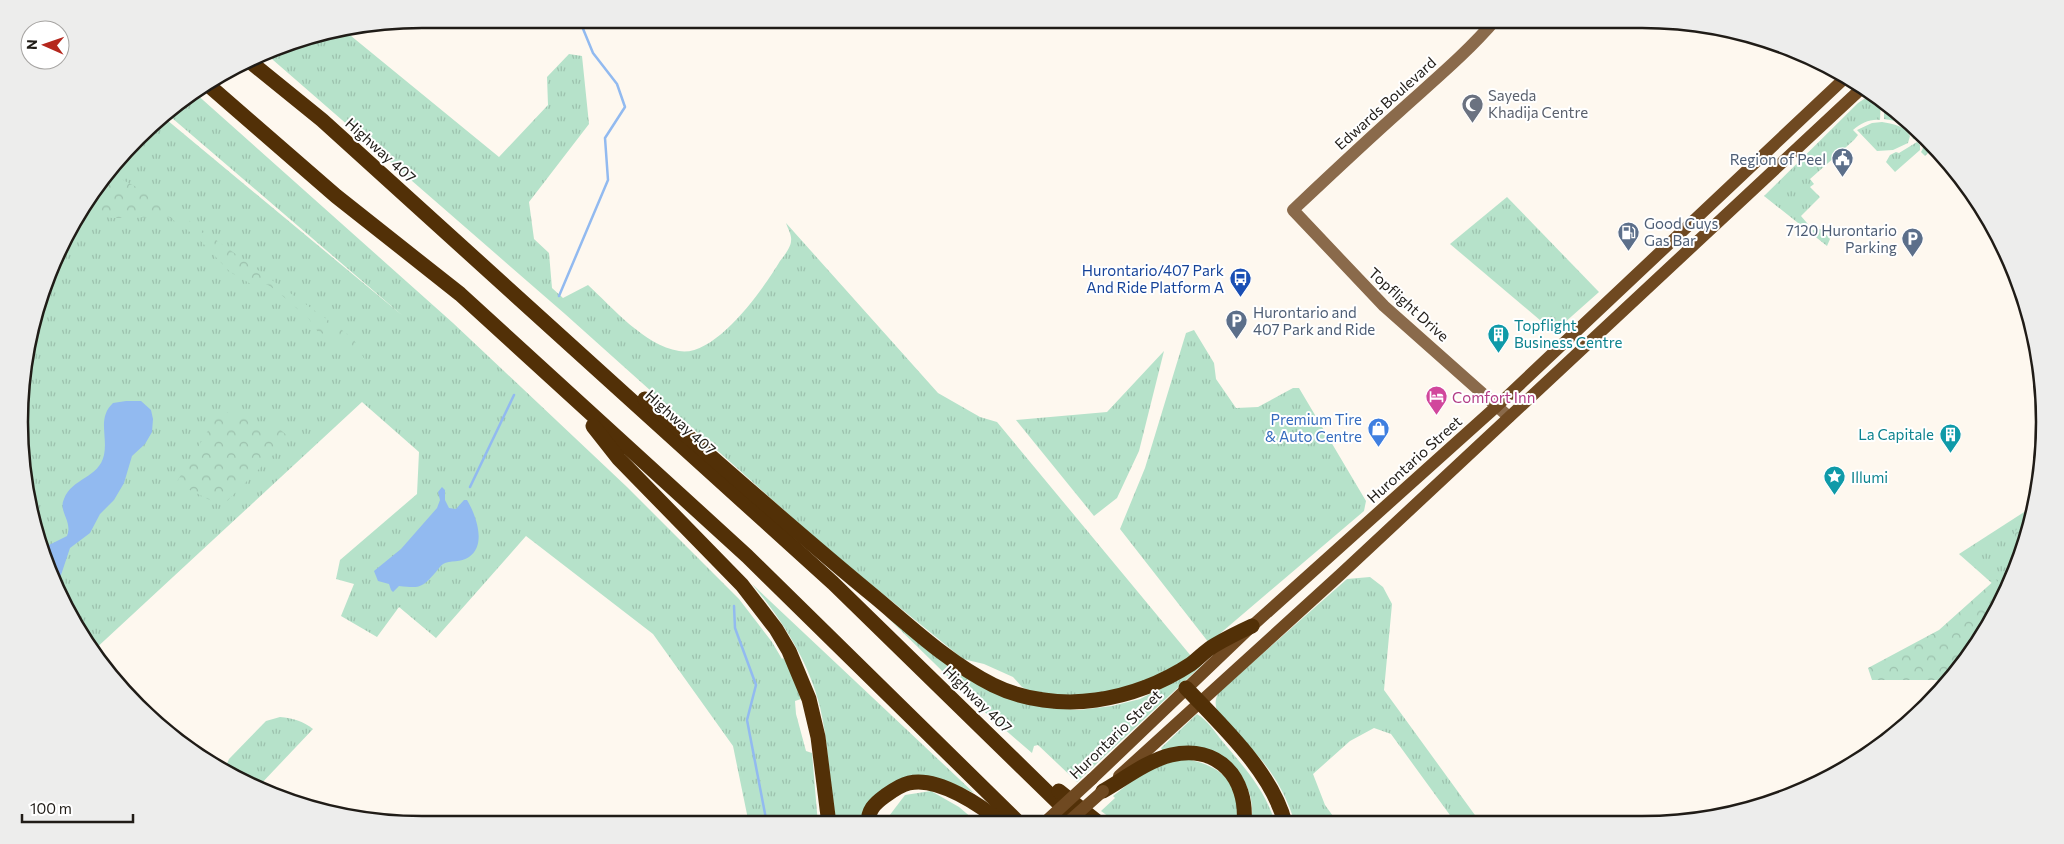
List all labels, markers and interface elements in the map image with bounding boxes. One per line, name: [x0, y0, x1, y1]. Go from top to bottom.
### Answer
north arrow: [20, 20, 70, 70]
text: N: [23, 39, 40, 50]
street label: Edwards Boulevard: [1331, 53, 1439, 153]
place label: Sayeda Khadija Centre: [1488, 86, 1588, 121]
mosque icon: Sayeda Khadija Centre: [1460, 92, 1484, 123]
street label: Highway 407: [342, 114, 420, 186]
public building icon: Region of Peel: [1830, 147, 1854, 178]
place label: Region of Peel: [1730, 150, 1826, 168]
place label: Good Guys Gas Bar: [1644, 214, 1719, 249]
fuel station icon: Good Guys Gas Bar: [1616, 220, 1640, 251]
place label: 7120 Hurontario Parking: [1786, 221, 1897, 256]
parking icon: 7120 Hurontario Parking: [1901, 227, 1925, 258]
place label: Hurontario/407 Park And Ride Platform A: [1082, 261, 1224, 296]
street label: Topflight Drive: [1365, 263, 1453, 345]
bus stop icon: Hurontario/407 Park And Ride Platform A: [1228, 267, 1252, 298]
place label: Hurontario and 407 Park and Ride: [1253, 303, 1375, 338]
parking icon: Hurontario and 407 Park and Ride: [1225, 309, 1249, 340]
place label: Topflight Business Centre: [1514, 316, 1622, 351]
building icon: Topflight Business Centre: [1486, 322, 1510, 353]
hotel icon: Comfort Inn: [1424, 385, 1448, 416]
street label: Highway 407: [642, 386, 720, 458]
place label: Comfort Inn: [1452, 388, 1535, 406]
place label: Premium Tire & Auto Centre: [1265, 410, 1362, 445]
street label: Hurontario Street: [1363, 412, 1465, 506]
shop icon: Premium Tire & Auto Centre: [1366, 416, 1390, 447]
building icon: La Capitale: [1938, 422, 1962, 453]
place label: La Capitale: [1858, 425, 1934, 443]
place icon: Illumi: [1823, 465, 1847, 496]
place label: Illumi: [1851, 468, 1888, 486]
street label: Highway 407: [940, 662, 1016, 736]
street label: Hurontario Street: [1065, 685, 1165, 783]
scale bar: [22, 792, 134, 824]
text: 100 m: [30, 799, 72, 817]

